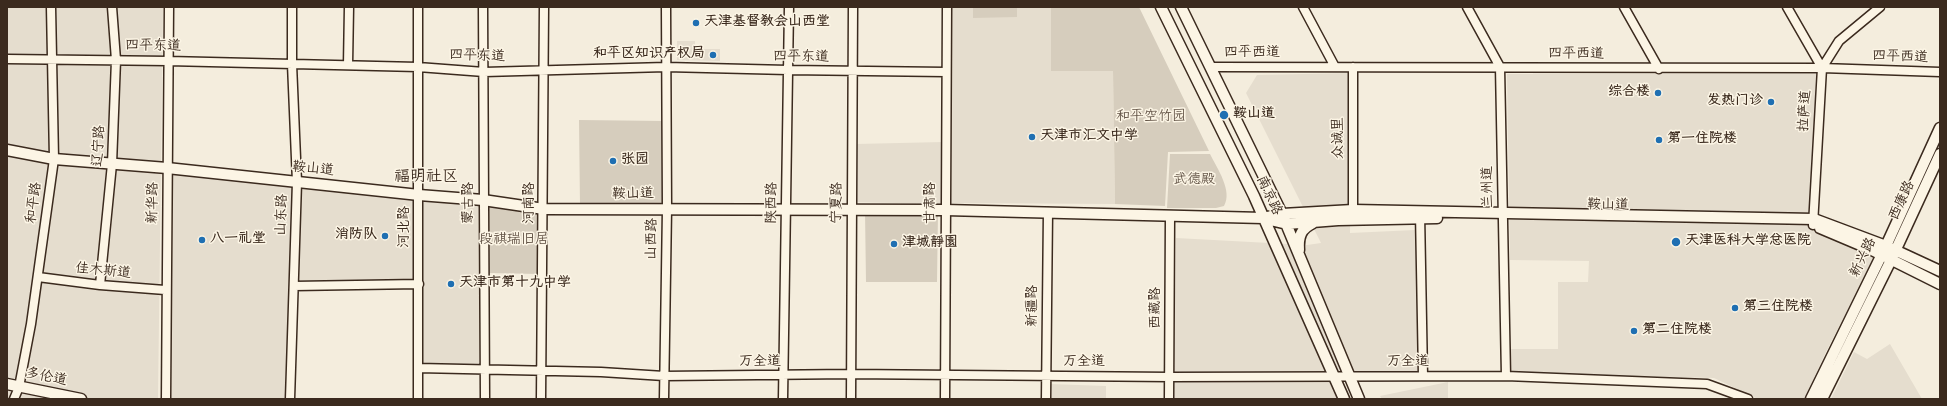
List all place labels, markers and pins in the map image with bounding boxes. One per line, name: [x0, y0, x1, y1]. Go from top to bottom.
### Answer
place label: 天津基督教会山西堂: [704, 15, 830, 31]
marker: 天津基督教会山西堂: [691, 18, 701, 28]
place label: 和平区知识产权局: [593, 47, 705, 63]
marker: 和平区知识产权局: [708, 50, 718, 60]
place label: 综合楼: [1608, 85, 1650, 101]
marker: 综合楼: [1653, 88, 1663, 98]
place label: 发热门诊: [1707, 94, 1763, 110]
marker: 发热门诊: [1766, 97, 1776, 107]
place label: 鞍山道: [1233, 107, 1275, 123]
marker: 鞍山道: [1218, 109, 1230, 121]
place label: 天津市汇文中学: [1040, 129, 1138, 145]
marker: 天津市汇文中学: [1027, 132, 1037, 142]
place label: 第一住院楼: [1667, 132, 1737, 148]
marker: 第一住院楼: [1654, 135, 1664, 145]
place label: 张园: [621, 153, 649, 169]
marker: 张园: [608, 156, 618, 166]
place label: 消防队: [335, 228, 377, 244]
marker: 消防队: [380, 231, 390, 241]
place label: 八一礼堂: [210, 232, 266, 248]
place label: 天津医科大学总医院: [1685, 234, 1811, 250]
marker: 八一礼堂: [197, 235, 207, 245]
place label: 津城靜園: [902, 236, 958, 252]
marker: 天津医科大学总医院: [1670, 236, 1682, 248]
marker: 津城靜園: [889, 239, 899, 249]
place label: 天津市第十九中学: [459, 276, 571, 292]
marker: 天津市第十九中学: [446, 279, 456, 289]
place label: 第三住院楼: [1743, 300, 1813, 316]
marker: 第三住院楼: [1730, 303, 1740, 313]
place label: 第二住院楼: [1642, 323, 1712, 339]
marker: 第二住院楼: [1629, 326, 1639, 336]

